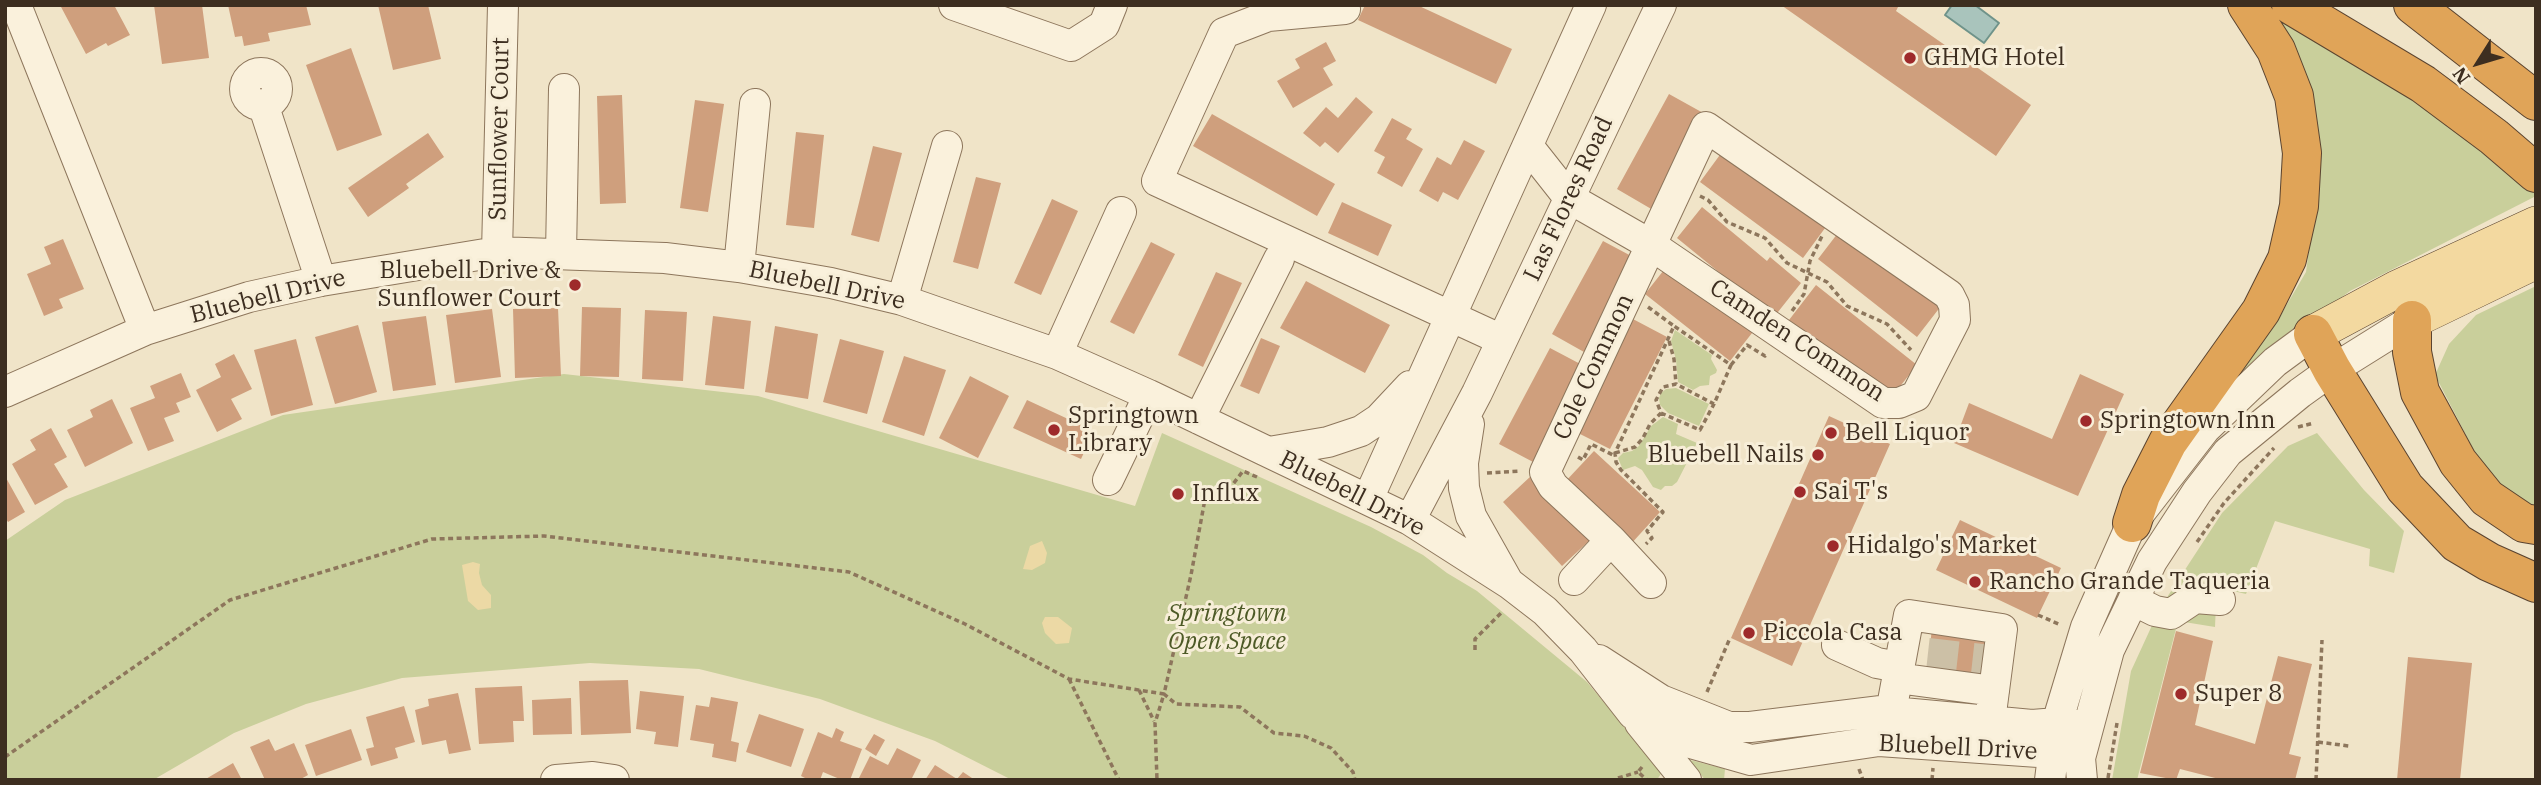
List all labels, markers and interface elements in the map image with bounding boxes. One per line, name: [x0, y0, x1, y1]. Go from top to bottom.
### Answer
north arrow: [2443, 28, 2513, 98]
street label: Sunflower Court: [484, 37, 516, 221]
place label: GHMG Hotel: [1924, 44, 2065, 72]
marker: GHMG Hotel: [1902, 50, 1918, 66]
text: N: [2447, 62, 2475, 89]
street label: Las Flores Road: [1518, 112, 1620, 286]
street label: Bluebell Drive: [746, 255, 908, 317]
place label: Bluebell Drive & Sunflower Court: [378, 257, 561, 313]
street label: Bluebell Drive: [187, 264, 349, 330]
street label: Camden Common: [1704, 274, 1890, 408]
marker: Bluebell Drive & Sunflower Court: [567, 277, 583, 293]
street label: Cole Common: [1548, 289, 1640, 445]
place label: Springtown Library: [1068, 402, 1199, 458]
place label: Springtown Inn: [2100, 407, 2276, 435]
marker: Springtown Inn: [2078, 413, 2094, 429]
place label: Bell Liquor: [1845, 419, 1969, 447]
marker: Springtown Library: [1046, 422, 1062, 438]
marker: Bell Liquor: [1823, 425, 1839, 441]
place label: Bluebell Nails: [1647, 441, 1804, 469]
street label: Bluebell Drive: [1275, 445, 1429, 543]
marker: Bluebell Nails: [1810, 447, 1826, 463]
place label: Sai T's: [1814, 478, 1888, 506]
place label: Influx: [1192, 480, 1259, 508]
marker: Sai T's: [1792, 484, 1808, 500]
marker: Influx: [1170, 486, 1186, 502]
place label: Hidalgo's Market: [1847, 532, 2037, 560]
marker: Hidalgo's Market: [1825, 538, 1841, 554]
place label: Rancho Grande Taqueria: [1989, 568, 2271, 596]
marker: Rancho Grande Taqueria: [1967, 574, 1983, 590]
park label: Springtown Open Space: [1167, 600, 1287, 656]
place label: Piccola Casa: [1763, 619, 1903, 647]
marker: Piccola Casa: [1741, 625, 1757, 641]
place label: Super 8: [2195, 680, 2282, 708]
marker: Super 8: [2173, 686, 2189, 702]
street label: Bluebell Drive: [1878, 729, 2038, 767]

